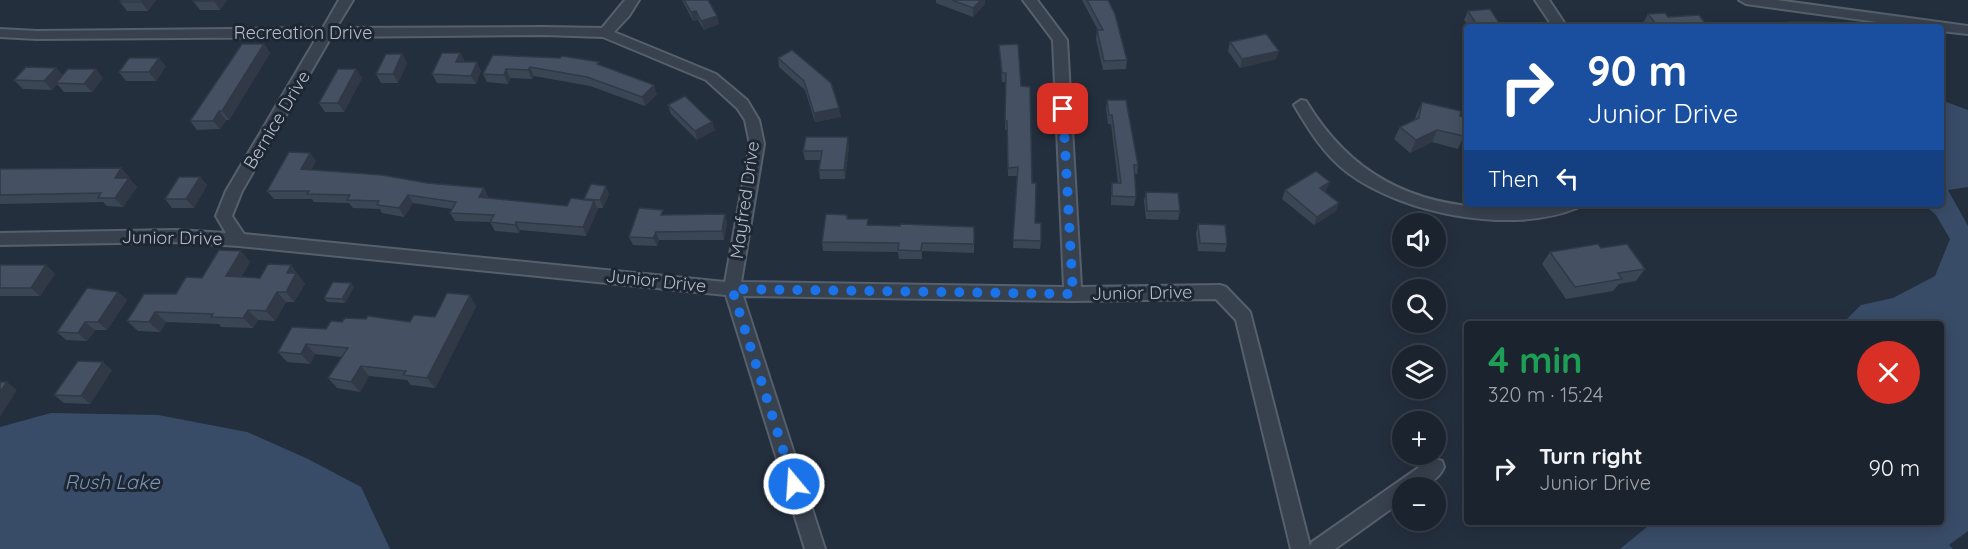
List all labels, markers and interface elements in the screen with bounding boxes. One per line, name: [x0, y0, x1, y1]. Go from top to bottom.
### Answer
street label: Recreation Drive: [234, 21, 372, 44]
text: 90 m: [1587, 44, 1687, 97]
icon: right: [1488, 48, 1566, 126]
street label: Bernice Drive: [238, 66, 315, 173]
pin: [1037, 83, 1088, 134]
icon: arrive: [1046, 92, 1079, 125]
text: Junior Drive: [1587, 96, 1738, 130]
street label: Mayfred Drive: [725, 140, 764, 260]
icon: left: [1551, 162, 1584, 195]
text: Then: [1488, 165, 1539, 193]
map controls: [1392, 213, 1446, 531]
button: sound: [1392, 213, 1446, 267]
street label: Junior Drive: [121, 225, 223, 250]
street label: Junior Drive: [605, 264, 707, 297]
button: search: [1392, 279, 1446, 333]
street label: Junior Drive: [1091, 280, 1193, 305]
text: 4 min: [1488, 337, 1582, 382]
button: close: [1857, 341, 1920, 404]
button: layers: [1392, 345, 1446, 399]
text: 320 m · 15:24: [1488, 382, 1603, 407]
button: +: [1392, 411, 1446, 465]
text: Turn right: [1539, 442, 1643, 470]
position arrow: [762, 452, 826, 516]
icon: right: [1488, 452, 1521, 485]
text: 90 m: [1869, 454, 1920, 482]
water label: Rush Lake: [64, 469, 160, 494]
text: Junior Drive: [1539, 470, 1651, 495]
button: −: [1392, 477, 1446, 531]

